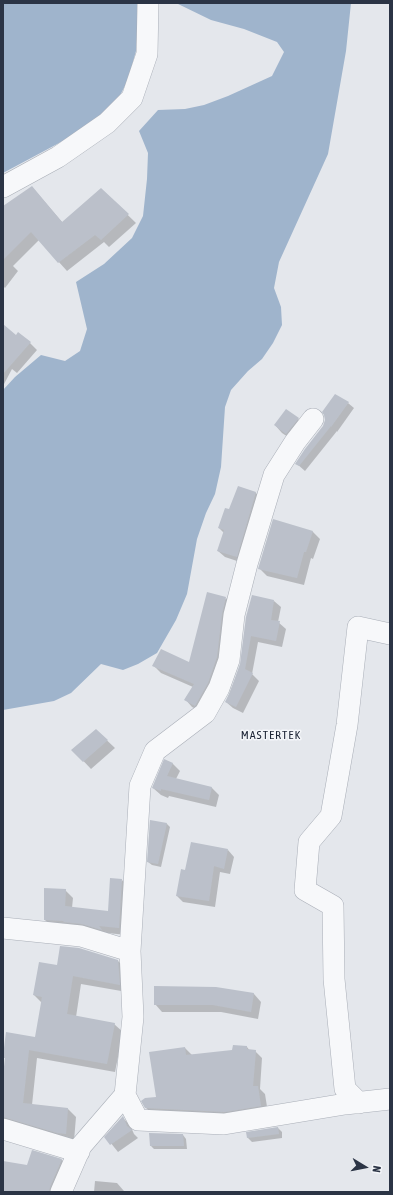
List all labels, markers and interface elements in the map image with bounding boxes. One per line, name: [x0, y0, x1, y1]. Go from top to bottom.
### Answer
district label: MASTERTEK: [241, 728, 301, 742]
north arrow: [345, 1147, 385, 1187]
text: N: [370, 1165, 383, 1173]

